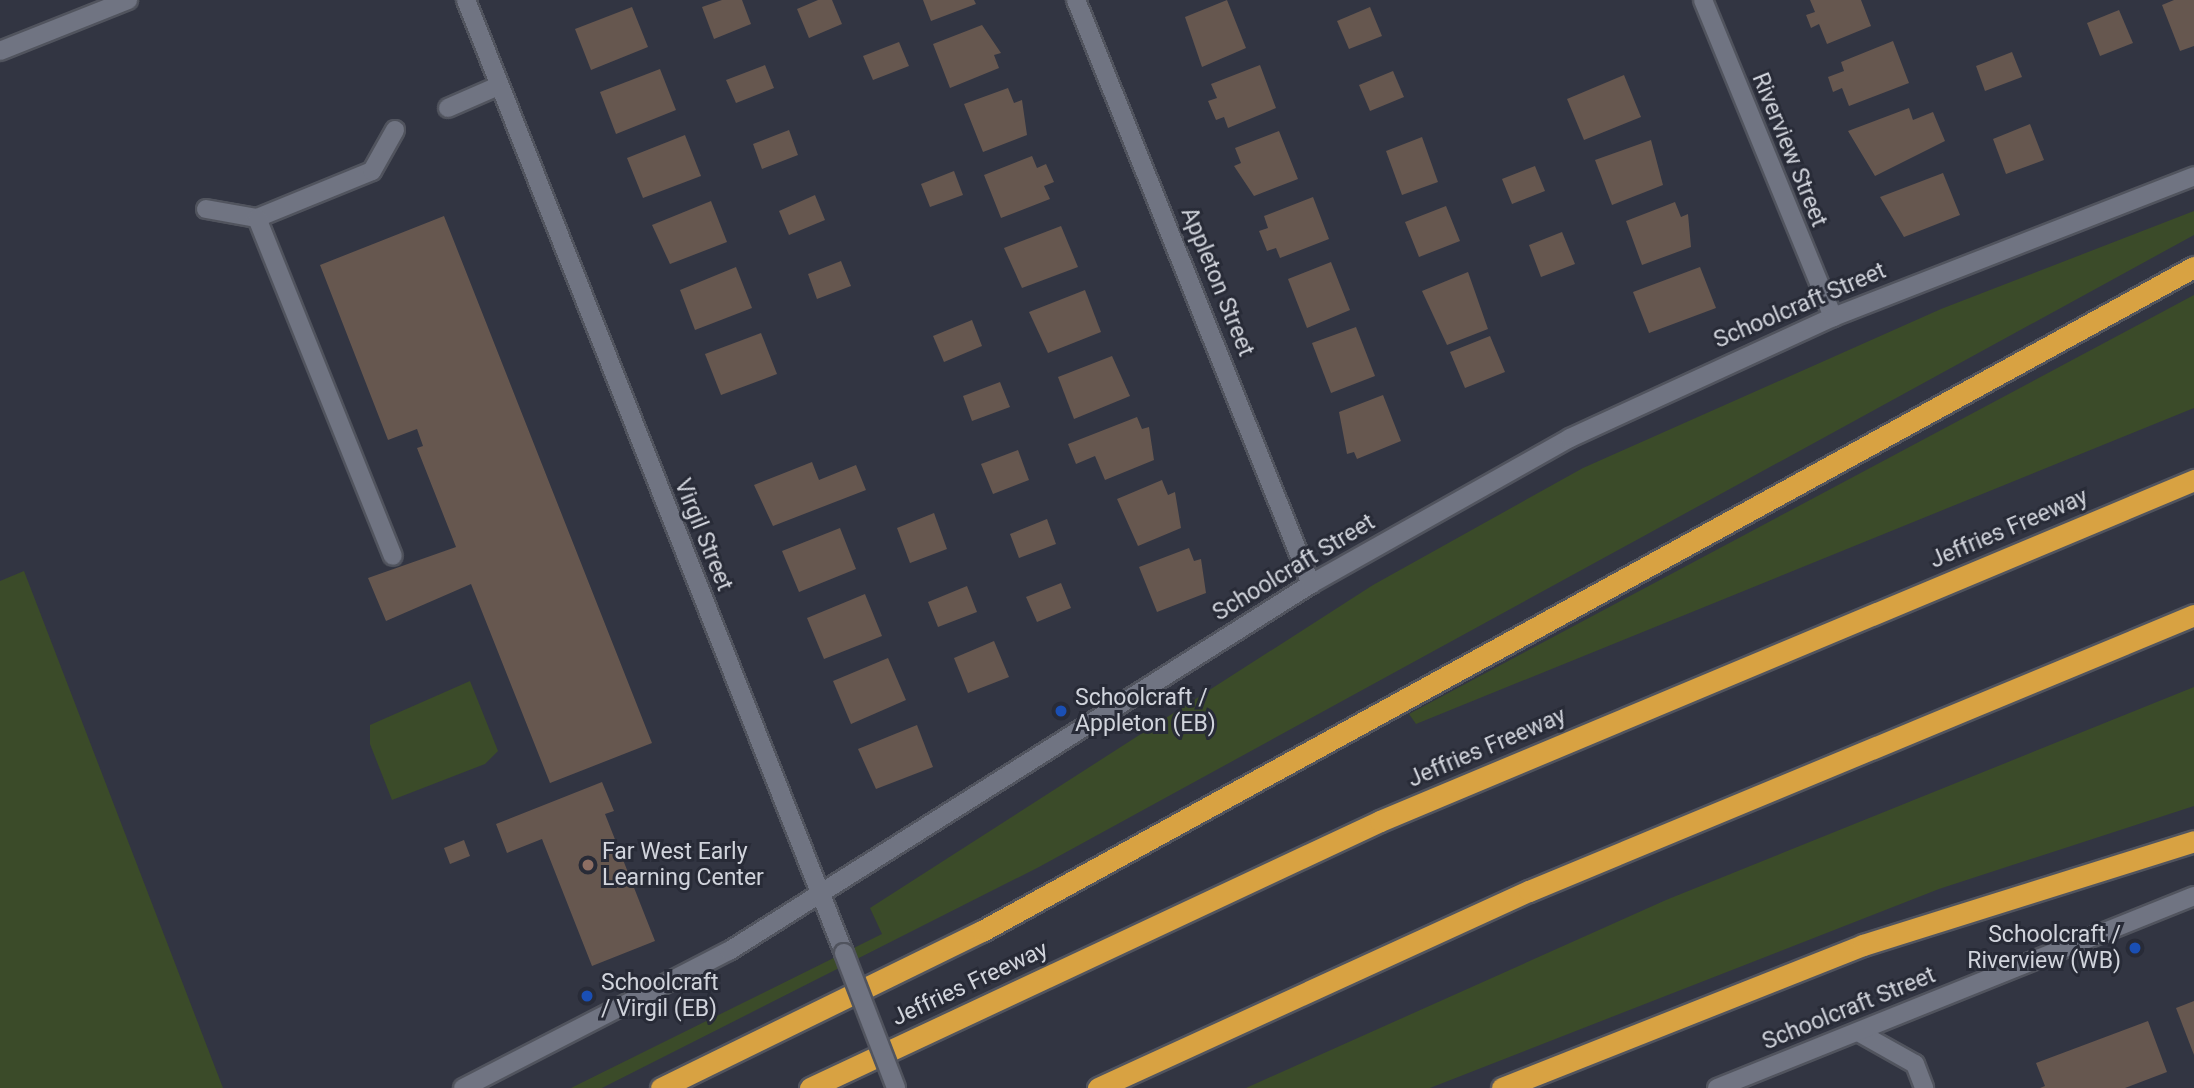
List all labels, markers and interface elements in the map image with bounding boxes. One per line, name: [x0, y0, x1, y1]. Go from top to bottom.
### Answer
street label: Riverview Street: [1746, 69, 1832, 231]
street label: Appleton Street: [1175, 204, 1259, 360]
street label: Schoolcraft Street: [1710, 257, 1890, 355]
street label: Virgil Street: [668, 475, 738, 595]
street label: Jeffries Freeway: [1926, 483, 2092, 575]
street label: Schoolcraft Street: [1208, 509, 1380, 627]
place label: Schoolcraft / Appleton (EB): [1075, 684, 1216, 738]
street label: Jeffries Freeway: [1404, 702, 1570, 794]
marker: Schoolcraft / Appleton (EB): [1053, 703, 1069, 719]
place label: Far West Early Learning Center: [602, 838, 764, 892]
marker: Far West Early Learning Center: [580, 857, 596, 873]
place label: Schoolcraft / Riverview (WB): [1967, 921, 2121, 975]
street label: Jeffries Freeway: [888, 936, 1052, 1032]
marker: Schoolcraft / Riverview (WB): [2127, 940, 2143, 956]
street label: Schoolcraft Street: [1759, 962, 1939, 1056]
place label: Schoolcraft / Virgil (EB): [601, 969, 719, 1023]
marker: Schoolcraft / Virgil (EB): [579, 988, 595, 1004]

